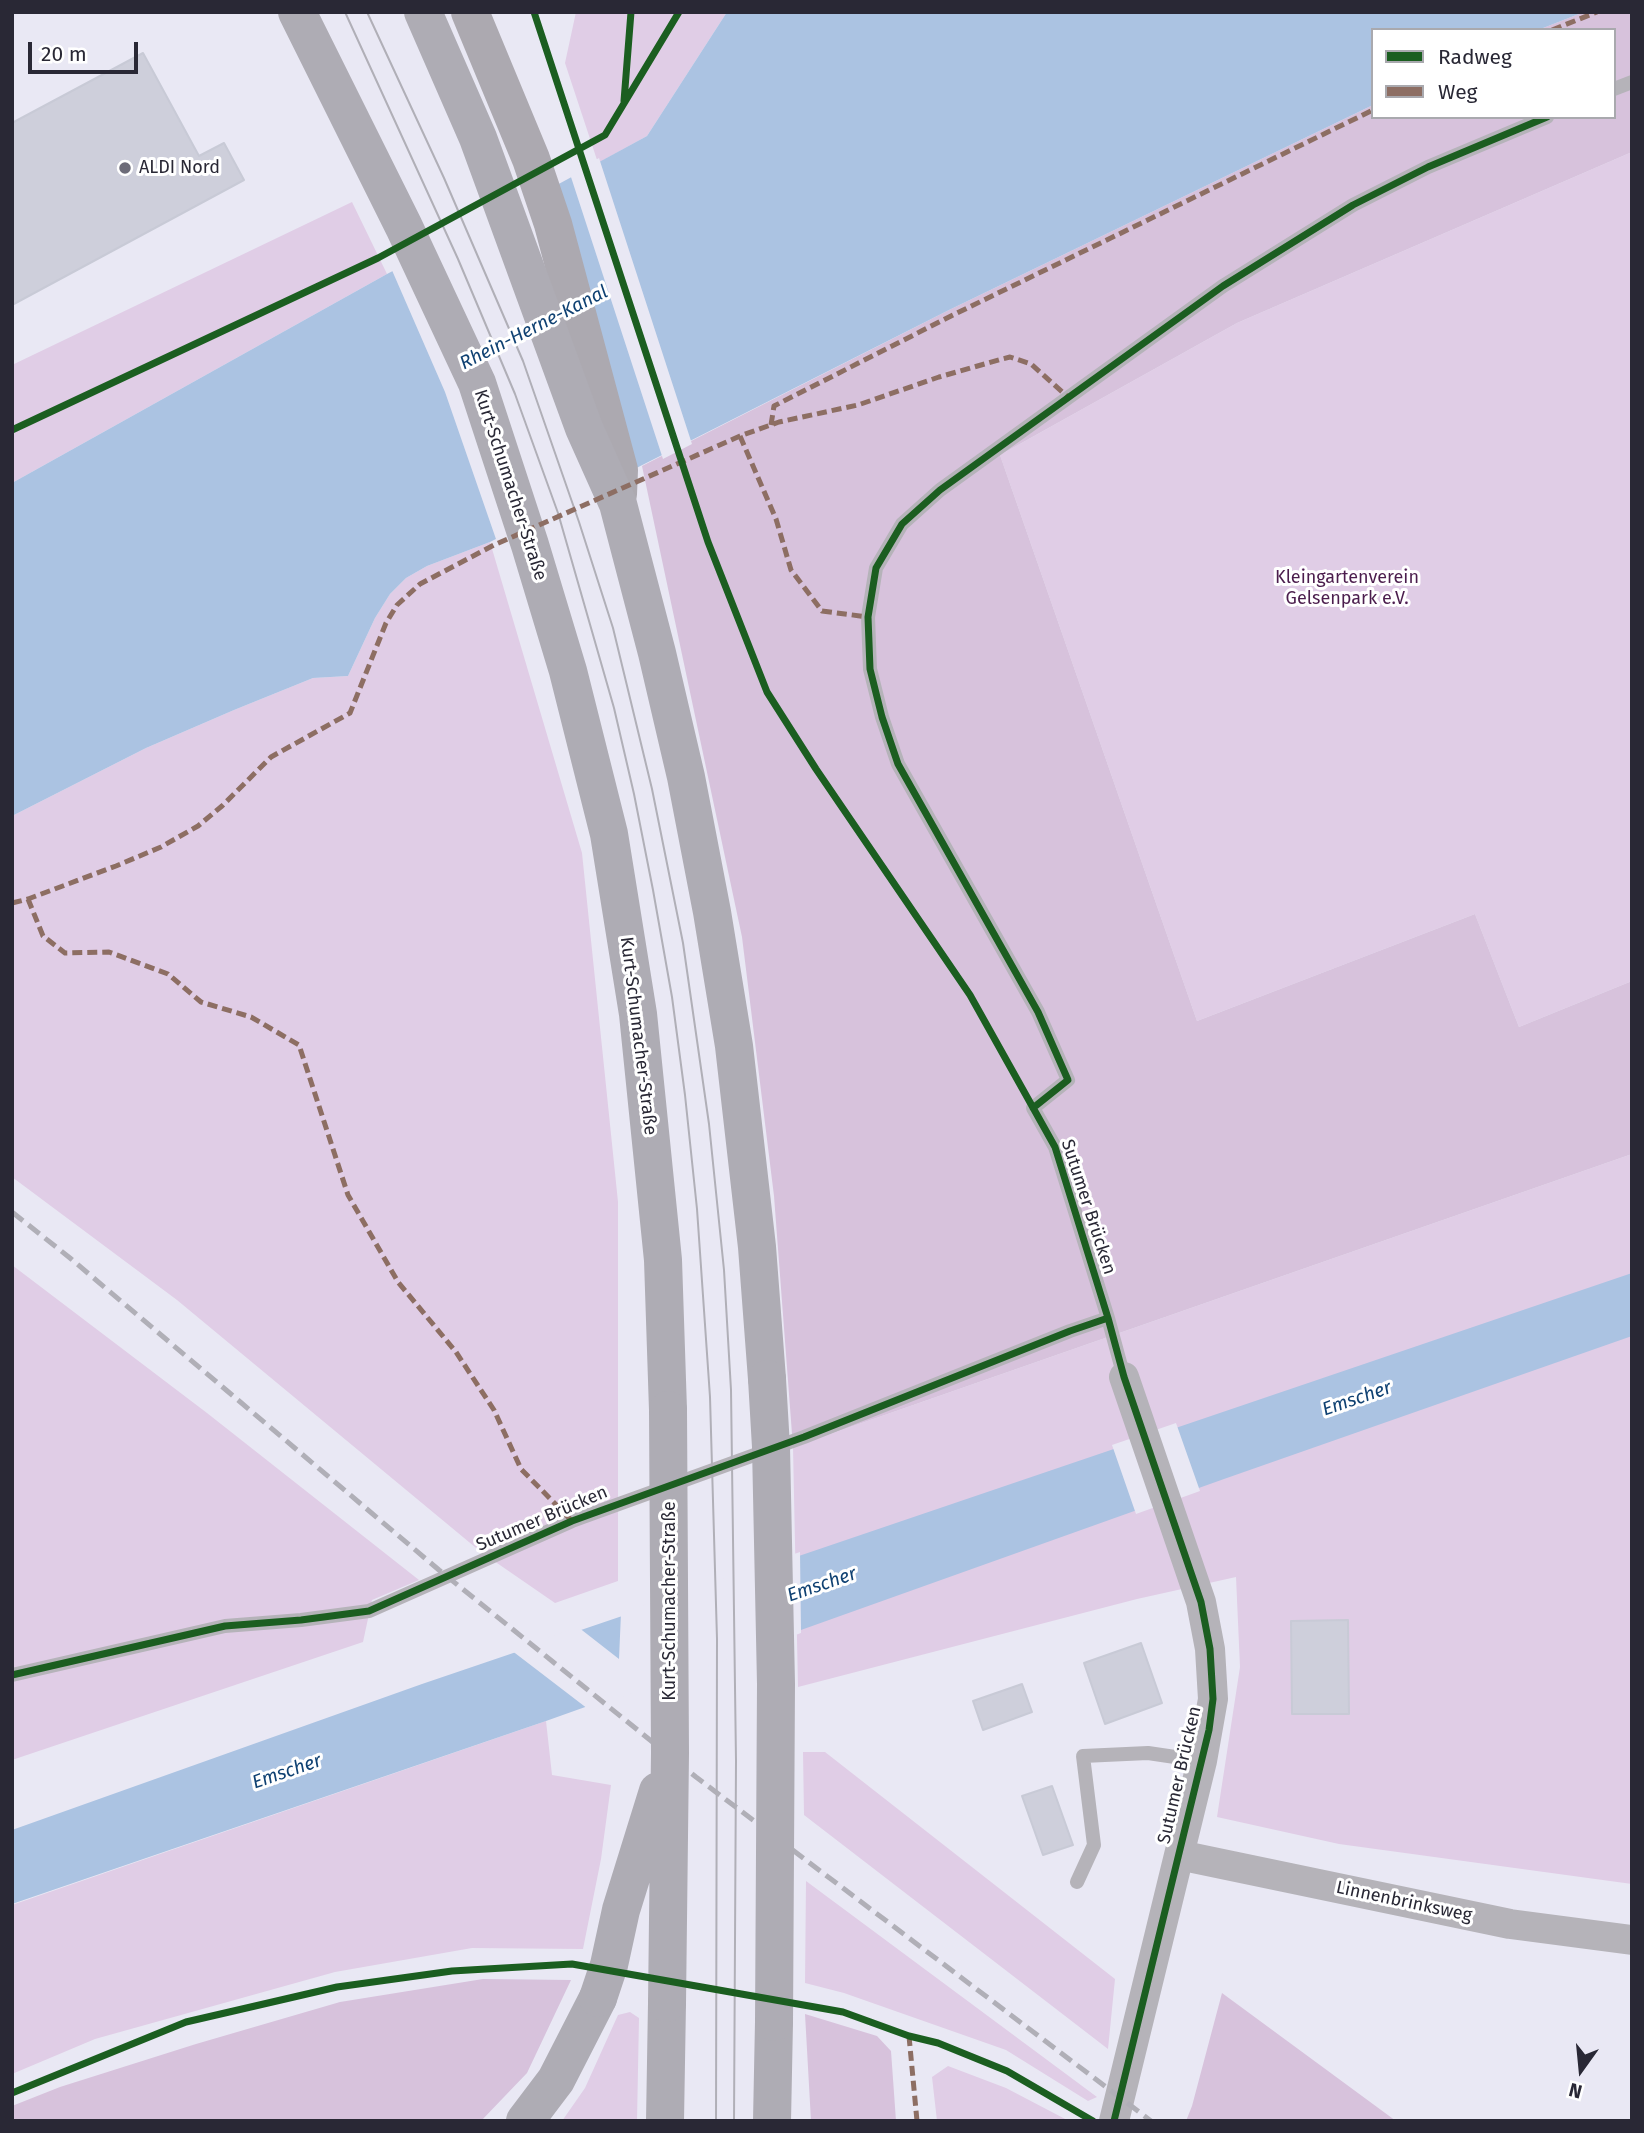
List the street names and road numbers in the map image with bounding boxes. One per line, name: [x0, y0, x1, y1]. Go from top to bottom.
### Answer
street label: Kurt-Schumacher-Straße: [469, 387, 551, 583]
street label: Kurt-Schumacher-Straße: [615, 936, 661, 1136]
street label: Sutumer Brücken: [1056, 1137, 1120, 1277]
street label: Sutumer Brücken: [473, 1482, 611, 1556]
street label: Kurt-Schumacher-Straße: [659, 1501, 681, 1701]
street label: Sutumer Brücken: [1154, 1704, 1206, 1846]
street label: Linnenbrinksweg: [1334, 1877, 1474, 1927]

